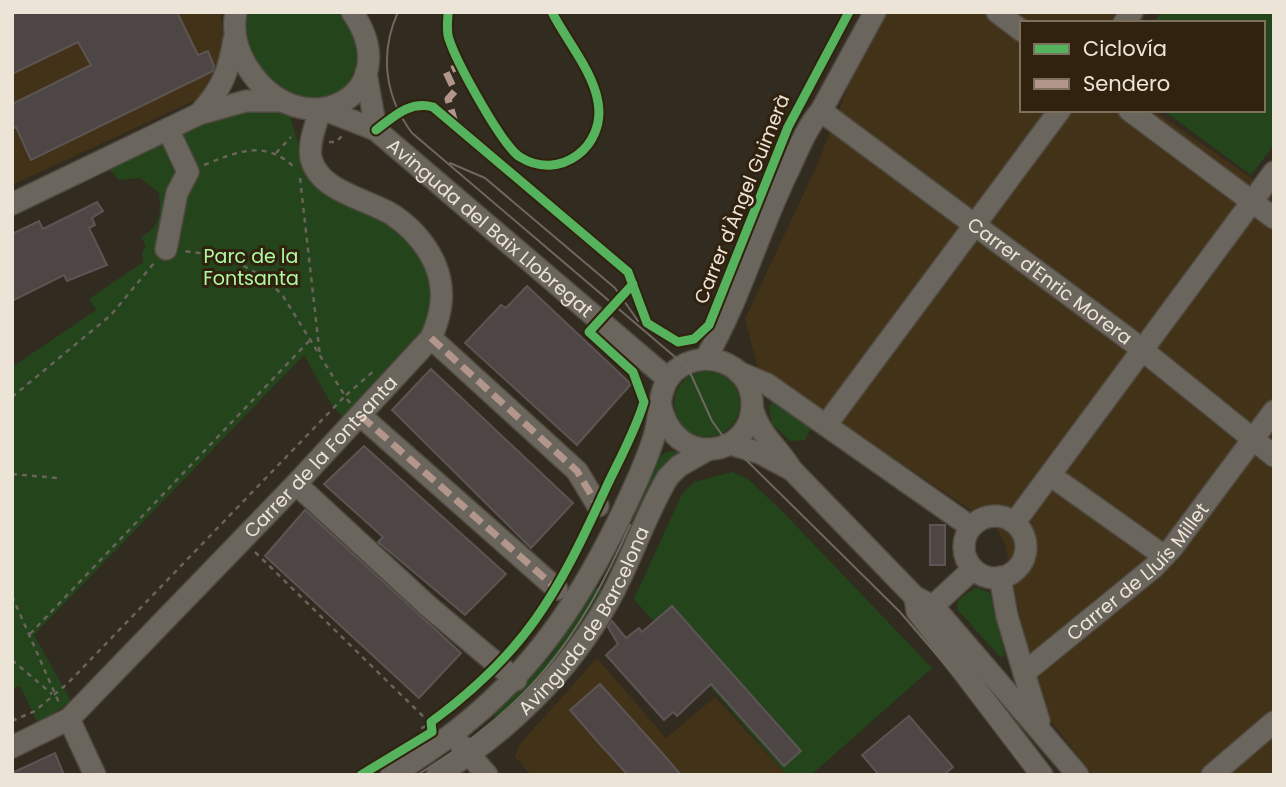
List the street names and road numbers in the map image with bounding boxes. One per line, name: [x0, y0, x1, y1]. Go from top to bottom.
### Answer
street label: Carrer d'Àngel Guimerà: [688, 90, 796, 308]
street label: Avinguda del Baix Llobregat: [381, 132, 599, 323]
street label: Carrer d'Enric Morera: [962, 211, 1138, 351]
street label: Carrer de la Fontsanta: [238, 369, 403, 544]
street label: Carrer de Lluís Millet: [1060, 497, 1215, 647]
street label: Avinguda de Barcelona: [512, 522, 655, 721]

